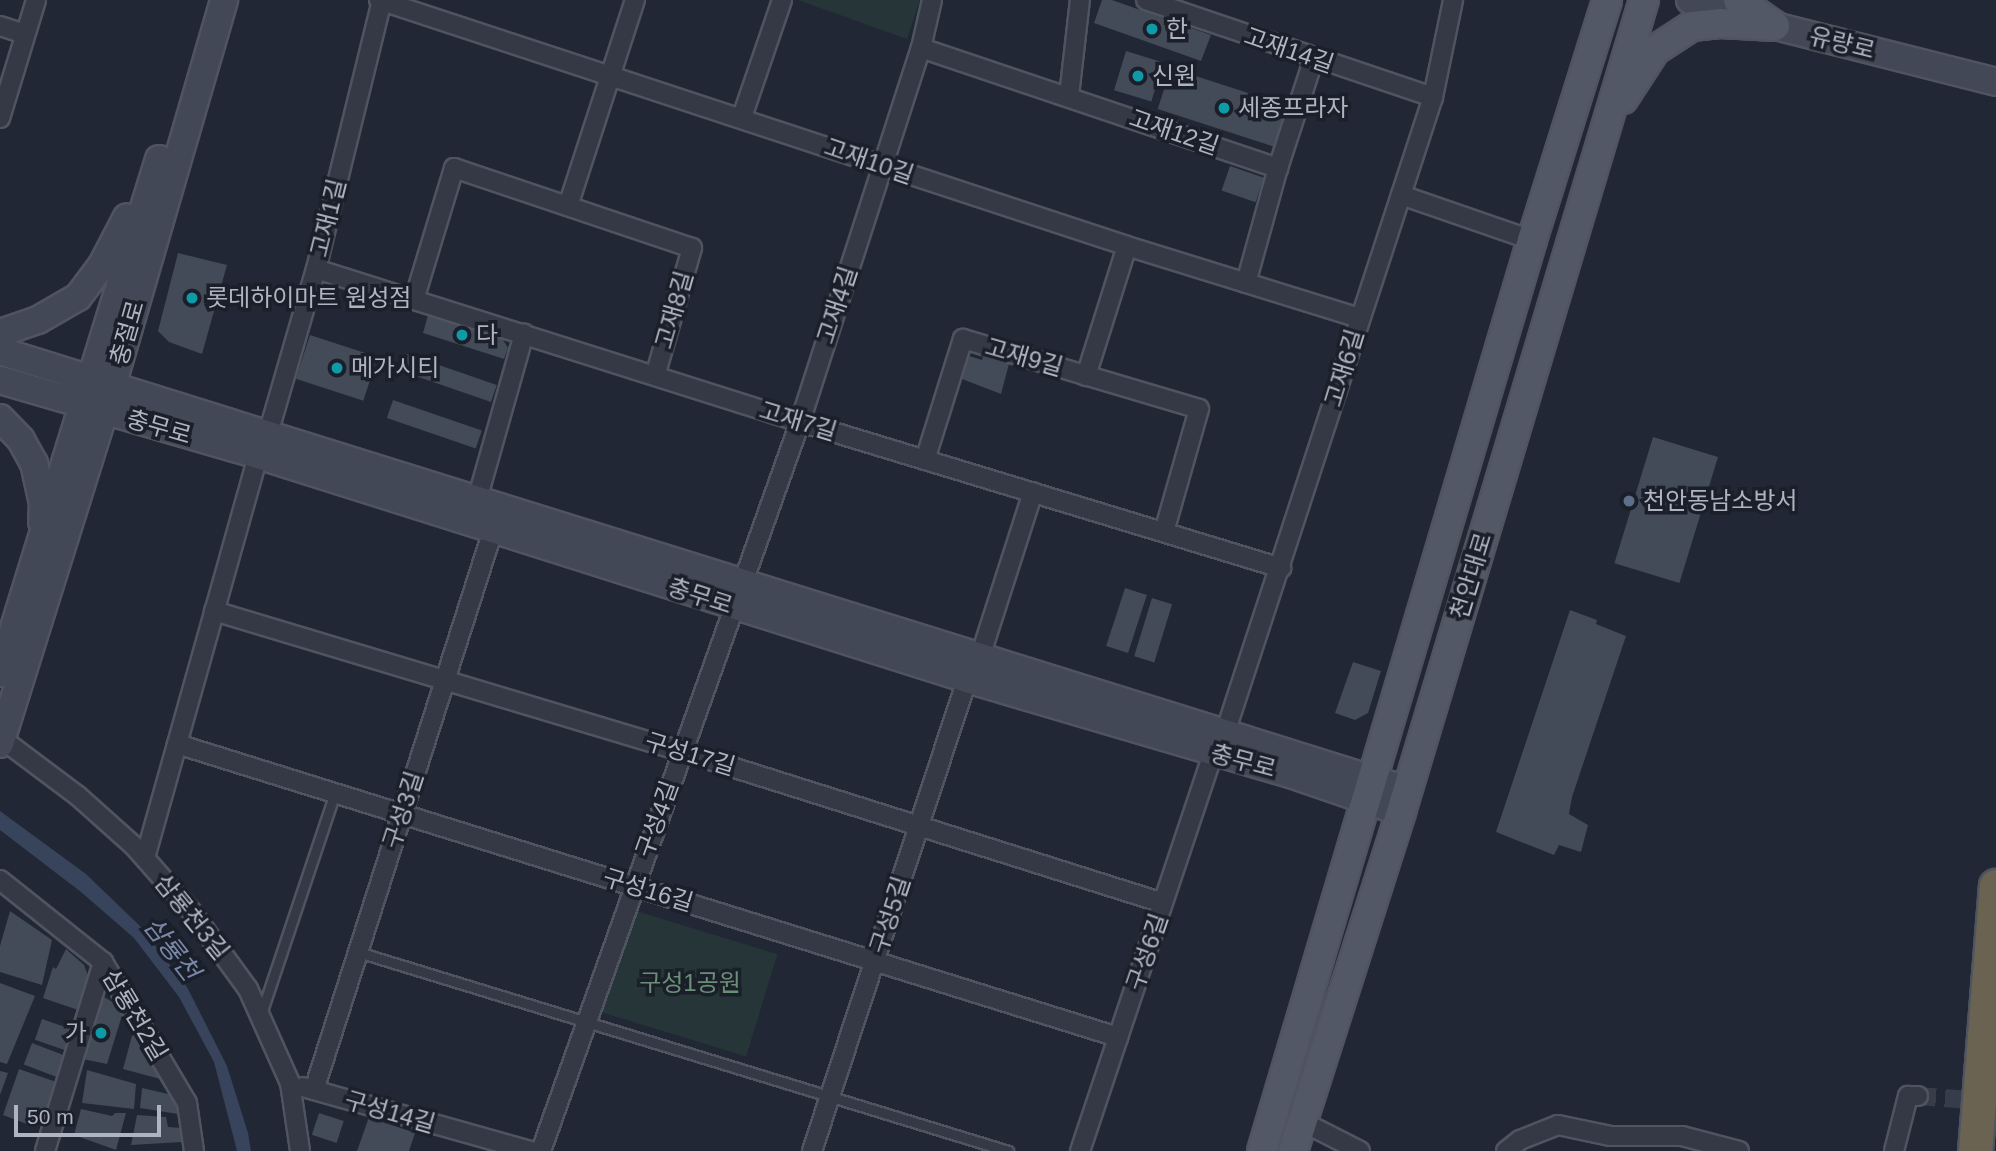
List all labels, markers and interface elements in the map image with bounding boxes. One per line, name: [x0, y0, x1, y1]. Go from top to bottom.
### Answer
place label: 한: [1166, 15, 1188, 43]
marker: 한: [1144, 21, 1160, 37]
street label: 고재14길: [1240, 21, 1338, 79]
street label: 유량로: [1806, 21, 1878, 65]
place label: 신원: [1152, 62, 1196, 90]
marker: 신원: [1130, 68, 1146, 84]
place label: 세종프라자: [1238, 94, 1348, 122]
marker: 세종프라자: [1216, 100, 1232, 116]
street label: 고재12길: [1125, 103, 1223, 161]
street label: 고재10길: [820, 132, 918, 190]
street label: 고재1길: [304, 176, 352, 260]
street label: 고재4길: [811, 263, 863, 347]
street label: 고재8길: [649, 268, 699, 352]
place label: 롯데하이마트 원성점: [206, 284, 411, 312]
marker: 롯데하이마트 원성점: [184, 290, 200, 306]
street label: 충절로: [104, 297, 150, 369]
place label: 다: [476, 321, 498, 349]
street label: 고재6길: [1319, 326, 1369, 410]
marker: 다: [454, 327, 470, 343]
street label: 고재9길: [982, 332, 1066, 382]
place label: 메가시티: [351, 354, 439, 382]
marker: 메가시티: [329, 360, 345, 376]
street label: 고재7길: [756, 396, 840, 446]
street label: 충무로: [123, 404, 195, 450]
place label: 천안동남소방서: [1643, 487, 1798, 515]
marker: 천안동남소방서: [1621, 493, 1637, 509]
street label: 천안대로: [1444, 530, 1498, 622]
street label: 충무로: [664, 572, 736, 620]
street label: 구성17길: [641, 727, 739, 781]
street label: 충무로: [1207, 739, 1279, 783]
street label: 구성3길: [377, 768, 429, 852]
street label: 구성4길: [630, 777, 684, 861]
street label: 구성16길: [599, 863, 697, 917]
street label: 삼룡천3길: [149, 868, 235, 966]
street label: 구성5길: [864, 873, 916, 957]
street label: 구성6길: [1120, 910, 1174, 994]
water label: 삼룡천: [137, 911, 205, 987]
street label: 삼룡천2길: [96, 964, 174, 1066]
park label: 구성1공원: [639, 969, 741, 997]
place label: 가: [65, 1019, 87, 1047]
marker: 가: [93, 1025, 109, 1041]
street label: 구성14길: [341, 1085, 439, 1139]
scale bar: [18, 1092, 164, 1136]
text: 50 m: [27, 1105, 74, 1128]

